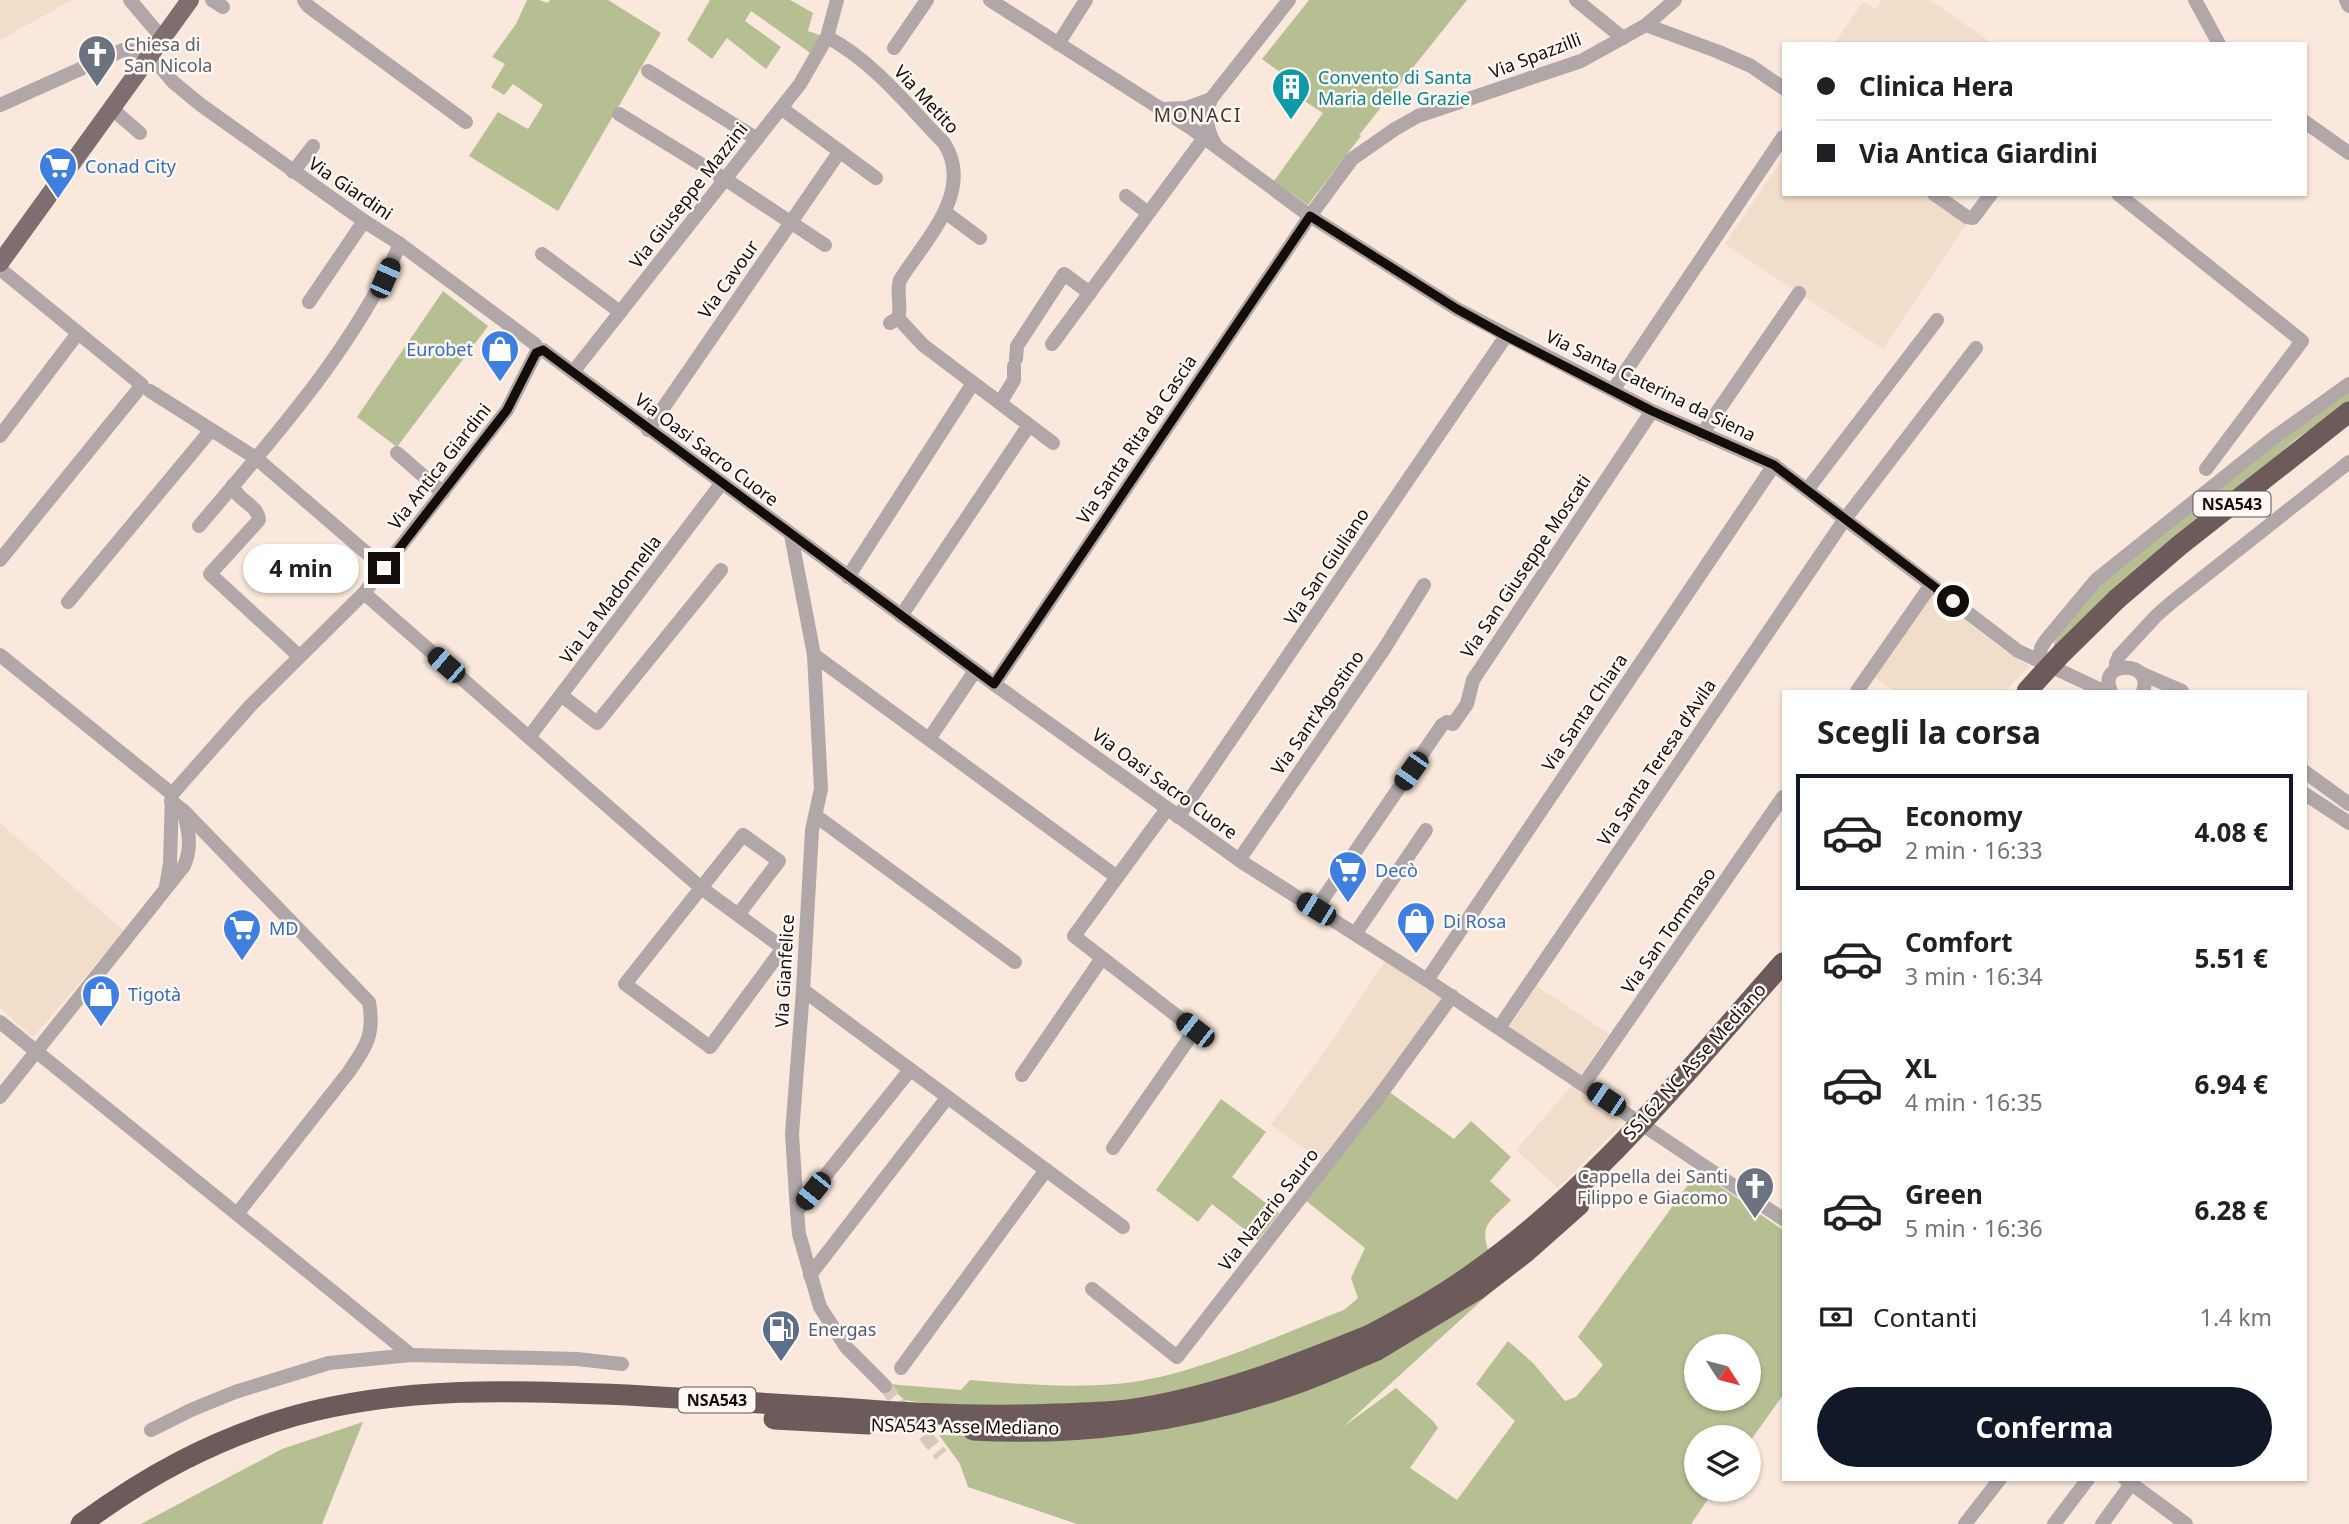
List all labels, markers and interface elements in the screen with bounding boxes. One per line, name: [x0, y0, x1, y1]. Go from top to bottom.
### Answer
street label: Via Spazzilli: [1486, 26, 1584, 84]
place label: Chiesa di San Nicola: [124, 32, 212, 77]
church icon: Chiesa di San Nicola: [76, 33, 118, 88]
street label: Via Metito: [889, 60, 965, 138]
place label: Convento di Santa Maria delle Grazie: [1318, 65, 1472, 110]
building icon: Convento di Santa Maria delle Grazie: [1270, 66, 1312, 121]
text: Clinica Hera: [1859, 68, 2014, 104]
district label: MONACI: [1154, 102, 1242, 128]
street label: Via Giuseppe Mazzini: [624, 117, 752, 273]
text: Via Antica Giardini: [1859, 135, 2098, 171]
supermarket icon: Conad City: [37, 145, 79, 200]
street label: Via Giardini: [304, 151, 398, 225]
place label: Conad City: [85, 154, 177, 178]
street label: Via Cavour: [692, 235, 764, 323]
car: [367, 255, 404, 301]
street label: Via Santa Caterina da Siena: [1542, 324, 1760, 446]
shop icon: Eurobet: [479, 328, 521, 383]
place label: Eurobet: [406, 337, 473, 361]
street label: Via Santa Rita da Cascia: [1070, 350, 1202, 528]
street label: Via Oasi Sacro Cuore: [630, 387, 784, 511]
street label: Via Antica Giardini: [382, 398, 496, 534]
street label: Via San Giuseppe Moscati: [1455, 470, 1595, 662]
road number: NSA543: [2194, 491, 2270, 516]
street label: Via San Giuliano: [1278, 503, 1374, 629]
street label: Via La Madonnella: [554, 530, 666, 668]
callout: 4 min: [244, 544, 360, 592]
text: 4 min: [269, 552, 333, 584]
route end: [368, 552, 400, 584]
route start: [1937, 585, 1969, 617]
car: [424, 643, 469, 687]
street label: Via Sant'Agostino: [1265, 645, 1369, 779]
street label: Via Santa Chiara: [1536, 648, 1632, 776]
street label: Via Santa Teresa d'Avila: [1591, 674, 1721, 850]
text: Scegli la corsa: [1817, 710, 2041, 753]
street label: Via Oasi Sacro Cuore: [1087, 722, 1243, 844]
car: [1391, 748, 1432, 794]
text: Economy: [1905, 798, 2023, 834]
icon: car: [1821, 801, 1884, 864]
text: 4.08 €: [2194, 814, 2268, 850]
text: 2 min · 16:33: [1905, 834, 2043, 866]
supermarket icon: Decò: [1327, 849, 1369, 904]
place label: Decò: [1375, 858, 1418, 882]
street label: Via San Tommaso: [1615, 862, 1721, 998]
car: [1293, 889, 1340, 929]
shop icon: Di Rosa: [1395, 900, 1437, 955]
supermarket icon: MD: [221, 907, 263, 962]
place label: Di Rosa: [1443, 909, 1506, 933]
street label: Via Gianfelice: [769, 914, 799, 1028]
place label: MD: [269, 916, 298, 940]
text: Comfort: [1905, 924, 2013, 960]
icon: car: [1821, 927, 1884, 990]
text: 5.51 €: [2194, 940, 2268, 976]
text: 3 min · 16:34: [1905, 960, 2043, 992]
shop icon: Tigotà: [80, 973, 122, 1028]
street label: SS162 NC Asse Mediano: [1617, 978, 1771, 1144]
place label: Tigotà: [128, 982, 181, 1006]
car: [1172, 1009, 1219, 1051]
text: XL: [1905, 1050, 1937, 1086]
icon: car: [1821, 1053, 1884, 1116]
text: 6.94 €: [2194, 1066, 2268, 1102]
car: [1583, 1079, 1630, 1119]
text: 4 min · 16:35: [1905, 1086, 2043, 1118]
street label: Via Nazario Sauro: [1213, 1143, 1323, 1275]
place label: Cappella dei Santi Filippo e Giacomo: [1577, 1164, 1728, 1209]
church icon: Cappella dei Santi Filippo e Giacomo: [1734, 1165, 1776, 1220]
car: [792, 1168, 835, 1214]
text: Green: [1905, 1176, 1983, 1212]
icon: car: [1821, 1179, 1884, 1242]
text: 6.28 €: [2194, 1192, 2268, 1228]
text: 5 min · 16:36: [1905, 1212, 2043, 1244]
icon: cash: [1817, 1298, 1855, 1336]
text: Contanti: [1873, 1299, 1977, 1335]
text: 1.4 km: [2200, 1301, 2272, 1333]
fuel station icon: Energas: [760, 1308, 802, 1363]
place label: Energas: [808, 1317, 876, 1341]
north arrow: [1684, 1334, 1760, 1410]
map controls: [1684, 1334, 1761, 1502]
button: Conferma: [1817, 1387, 2272, 1467]
road number: NSA543: [678, 1388, 756, 1412]
street label: NSA543 Asse Mediano: [871, 1412, 1059, 1440]
button: layers: [1684, 1425, 1761, 1502]

